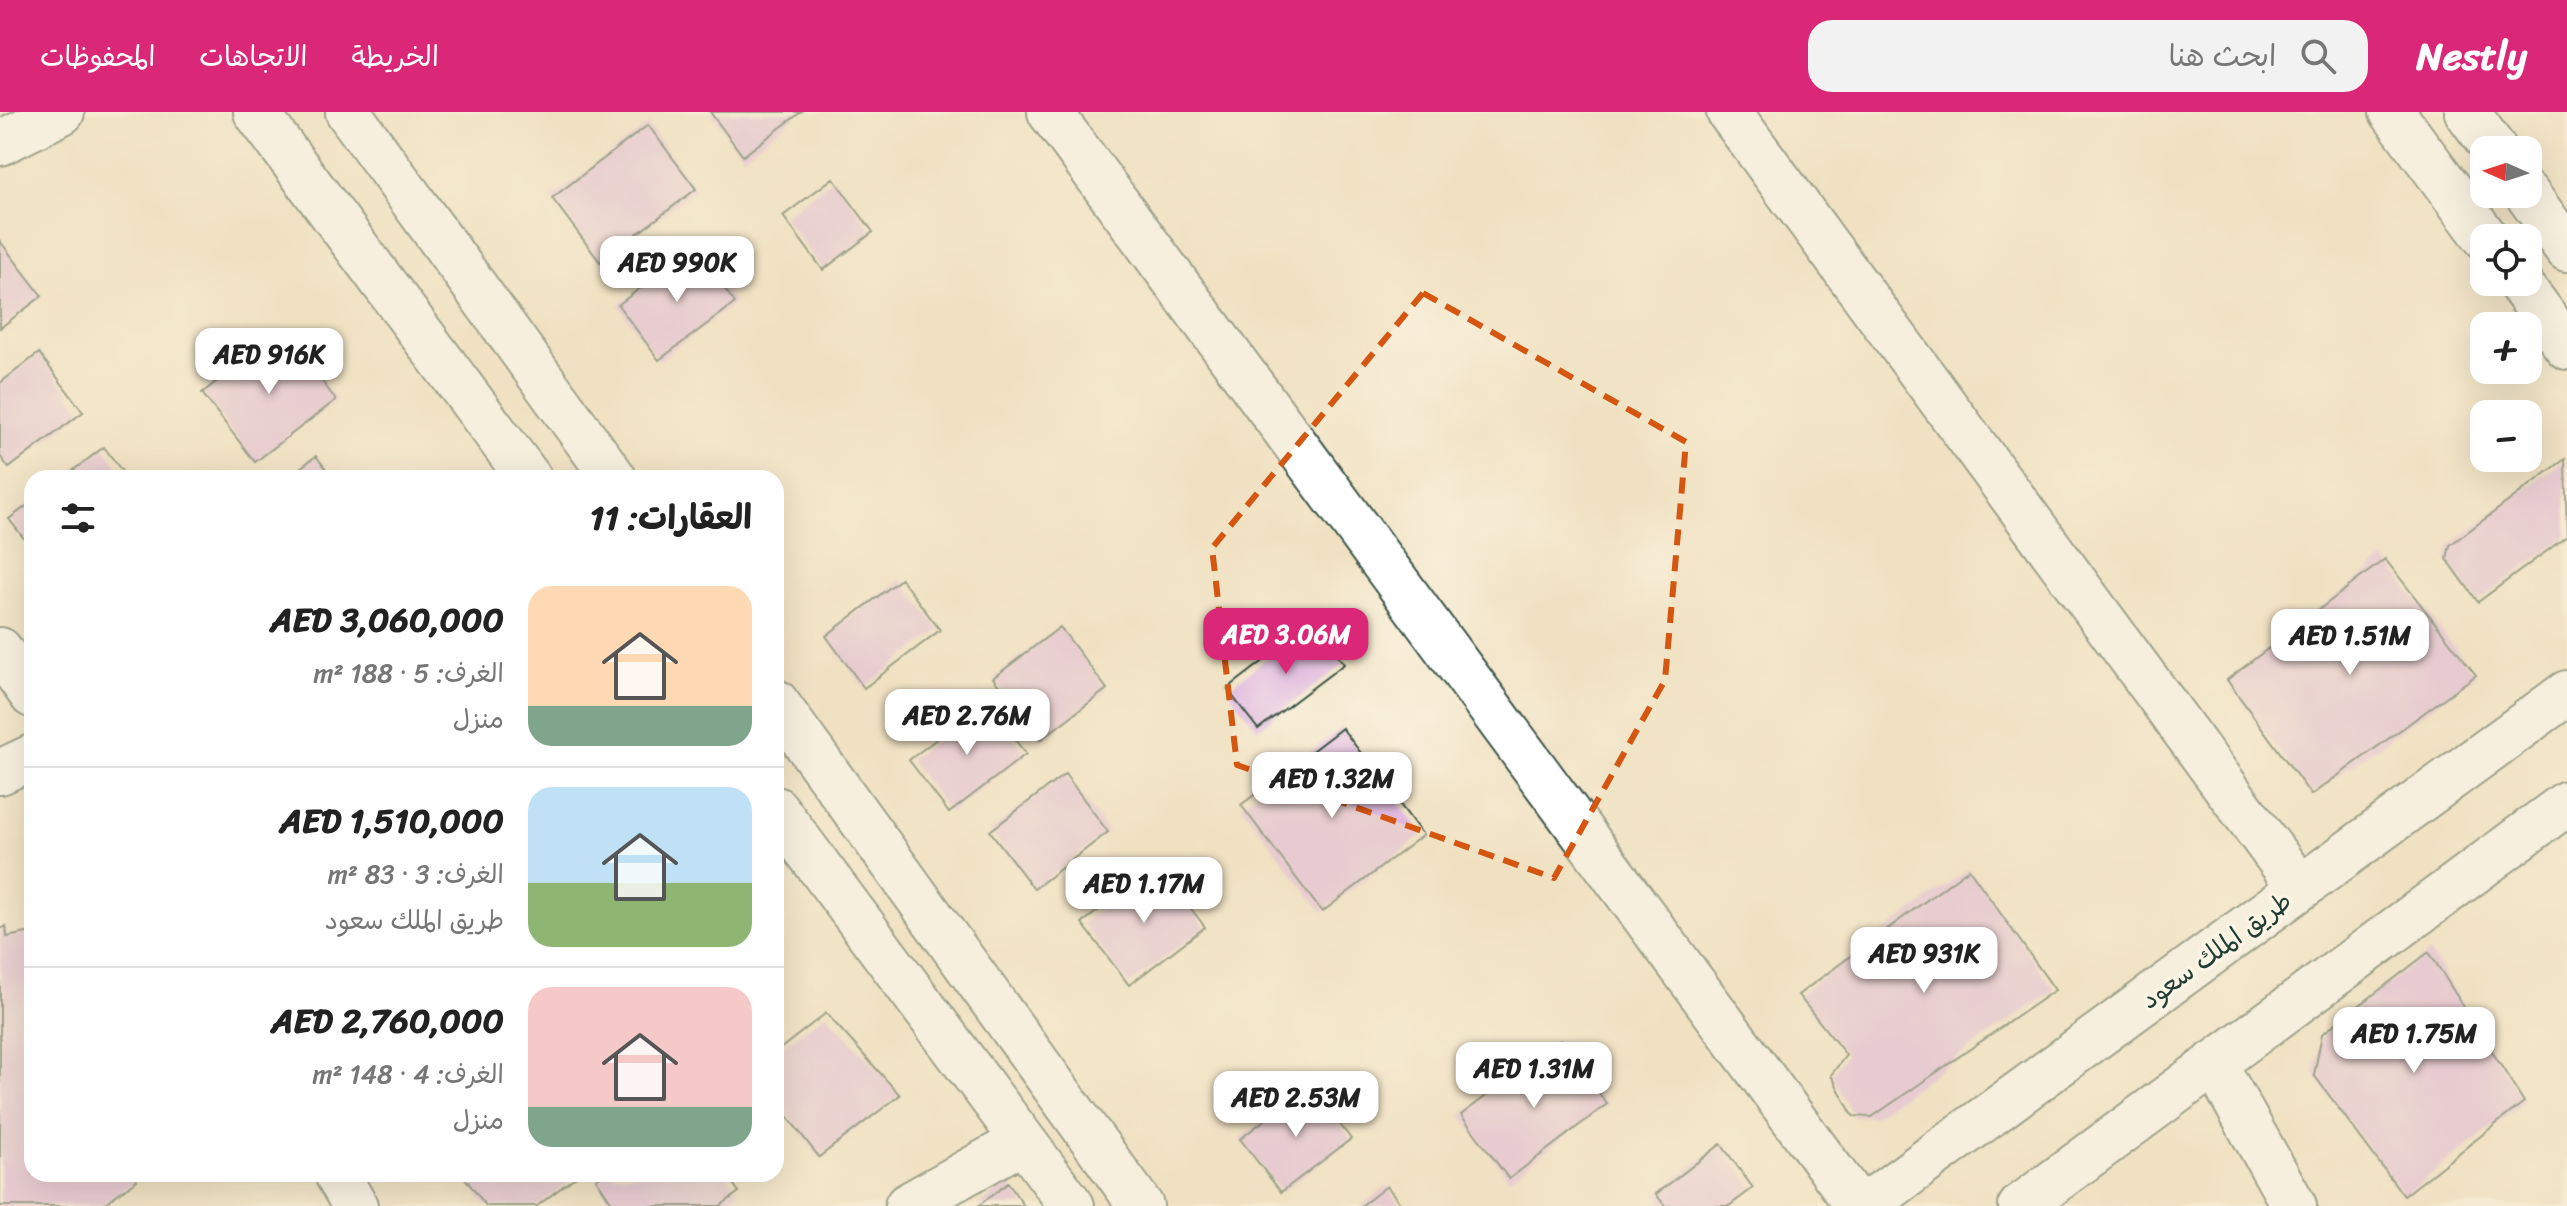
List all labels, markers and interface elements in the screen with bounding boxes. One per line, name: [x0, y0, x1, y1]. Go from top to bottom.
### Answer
search box: [1808, 20, 2368, 92]
text: Nestly: [2416, 23, 2527, 90]
text: ابحث هنا: [2168, 29, 2276, 83]
text: المحفوظات: [40, 32, 155, 81]
text: الاتجاهات: [199, 32, 307, 81]
text: الخريطة: [351, 32, 439, 81]
icon: search: [2296, 34, 2340, 78]
north arrow: [2470, 136, 2542, 208]
map controls: [2470, 136, 2542, 472]
button: locate: [2470, 224, 2542, 296]
pin: AED 990K: [594, 236, 760, 304]
text: AED 990K: [618, 239, 736, 285]
button: +: [2470, 312, 2542, 384]
pin: AED 916K: [186, 328, 352, 396]
text: AED 916K: [213, 331, 325, 377]
button: −: [2470, 400, 2542, 472]
text: العقارات: 11: [590, 488, 752, 548]
icon: filters: [56, 496, 100, 540]
text: AED 3,060,000: [270, 590, 504, 650]
pin: AED 3.06M: [1194, 608, 1378, 676]
pin: AED 1.51M: [2258, 609, 2442, 677]
text: AED 3.06M: [1221, 611, 1351, 657]
text: AED 1.51M: [2289, 612, 2411, 658]
icon: home: [592, 618, 688, 714]
text: الغرف: 5 · 188 m²: [314, 650, 504, 696]
pin: AED 2.76M: [875, 689, 1059, 757]
text: AED 2.76M: [903, 692, 1031, 738]
text: منزل: [453, 696, 504, 742]
pin: AED 1.32M: [1240, 752, 1424, 820]
text: AED 1.32M: [1270, 755, 1394, 801]
text: AED 1,510,000: [279, 791, 504, 851]
icon: home: [592, 819, 688, 915]
text: الغرف: 3 · 83 m²: [328, 851, 504, 897]
pin: AED 1.17M: [1052, 857, 1236, 925]
text: AED 1.17M: [1083, 860, 1205, 906]
street label: طريق الملك سعود: [2130, 879, 2302, 1021]
text: طريق الملك سعود: [325, 897, 504, 943]
pin: AED 931K: [1841, 927, 2007, 995]
text: AED 931K: [1869, 930, 1980, 976]
text: AED 2,760,000: [271, 991, 504, 1051]
pin: AED 1.75M: [2322, 1007, 2506, 1075]
text: AED 1.75M: [2351, 1010, 2477, 1056]
icon: home: [592, 1019, 688, 1115]
pin: AED 1.31M: [1442, 1042, 1626, 1110]
text: AED 1.31M: [1474, 1045, 1594, 1091]
text: الغرف: 4 · 148 m²: [313, 1051, 504, 1097]
pin: AED 2.53M: [1204, 1071, 1388, 1139]
text: AED 2.53M: [1231, 1074, 1361, 1120]
text: منزل: [453, 1097, 504, 1143]

